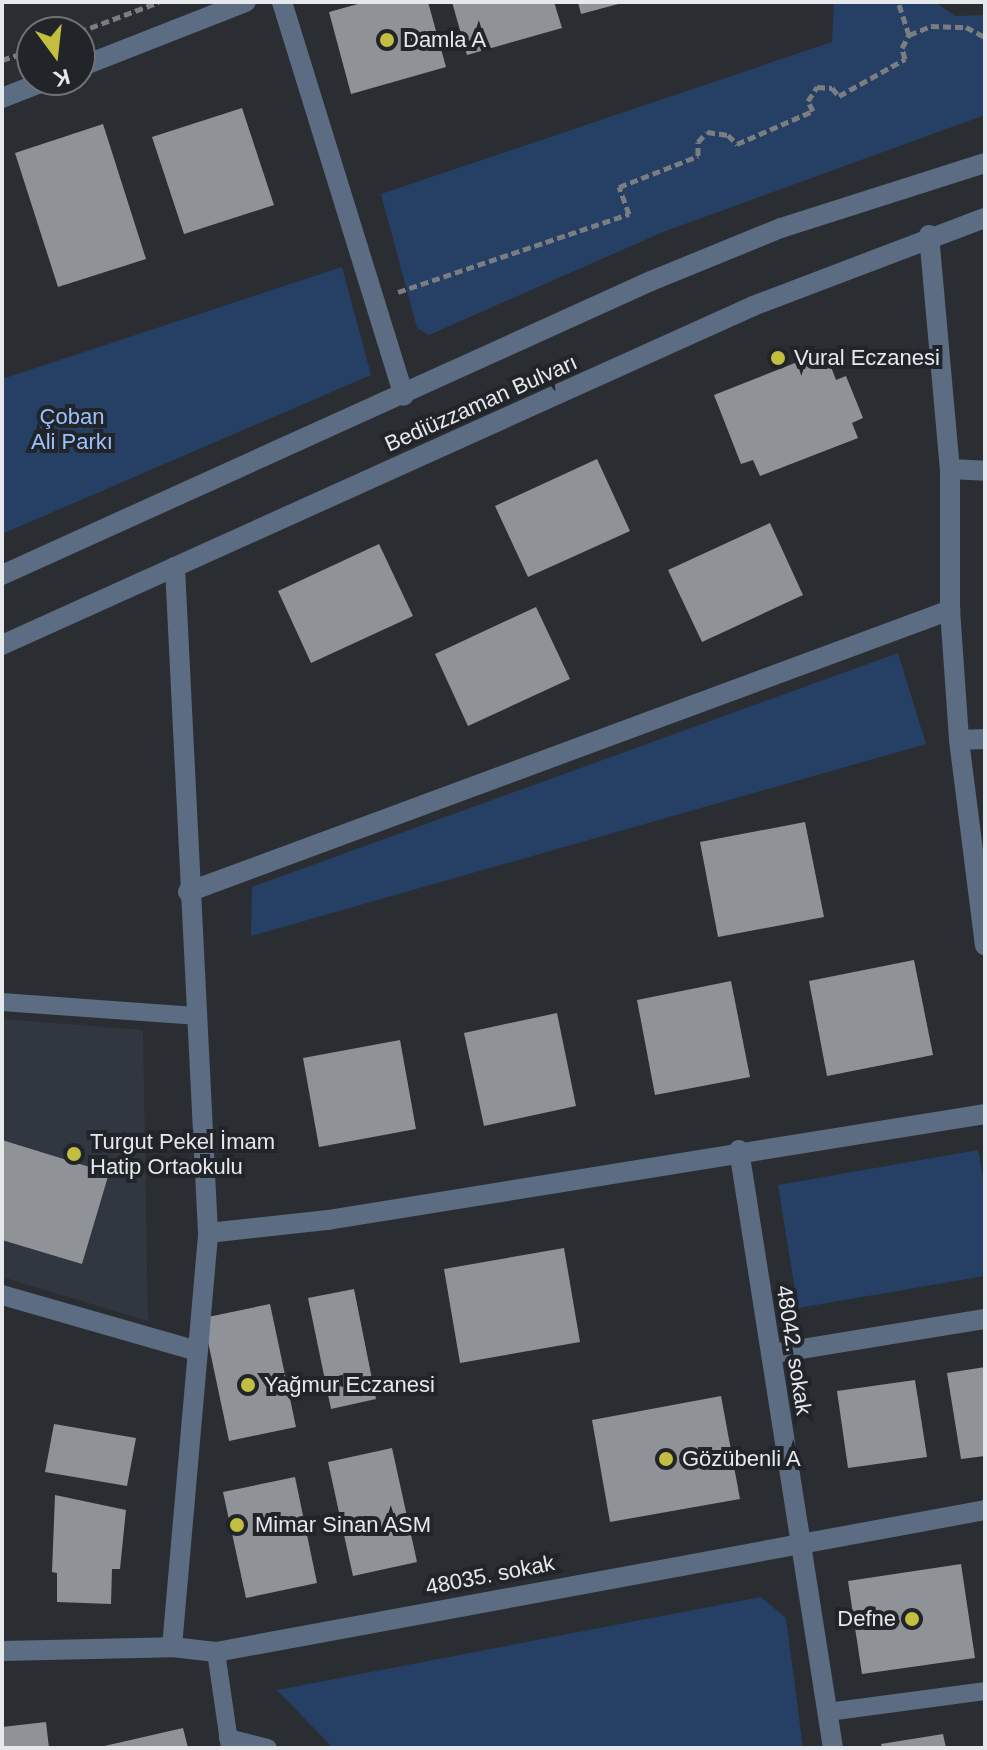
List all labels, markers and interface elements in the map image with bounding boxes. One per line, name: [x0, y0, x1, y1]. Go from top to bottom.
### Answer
north arrow: [16, 16, 96, 96]
place label: Damla A: [403, 27, 487, 53]
marker: Damla A: [378, 31, 396, 49]
text: K: [51, 64, 73, 92]
place label: Vural Eczanesi: [794, 345, 940, 371]
street label: Bediüzzaman Bulvarı: [381, 349, 581, 457]
marker: Vural Eczanesi: [769, 349, 787, 367]
park label: Çoban Ali Parkı: [31, 403, 113, 454]
place label: Turgut Pekel İmam Hatip Ortaokulu: [90, 1128, 275, 1180]
marker: Turgut Pekel İmam Hatip Ortaokulu: [65, 1145, 83, 1163]
street label: 48042. sokak: [771, 1283, 817, 1417]
place label: Yağmur Eczanesi: [264, 1372, 435, 1398]
marker: Yağmur Eczanesi: [239, 1376, 257, 1394]
place label: Gözübenli A: [682, 1446, 802, 1472]
marker: Gözübenli A: [657, 1450, 675, 1468]
place label: Mimar Sinan ASM: [255, 1512, 432, 1538]
marker: Mimar Sinan ASM: [226, 1514, 248, 1536]
street label: 48035. sokak: [423, 1550, 557, 1600]
place label: Defne: [837, 1606, 896, 1632]
marker: Defne: [903, 1610, 921, 1628]

